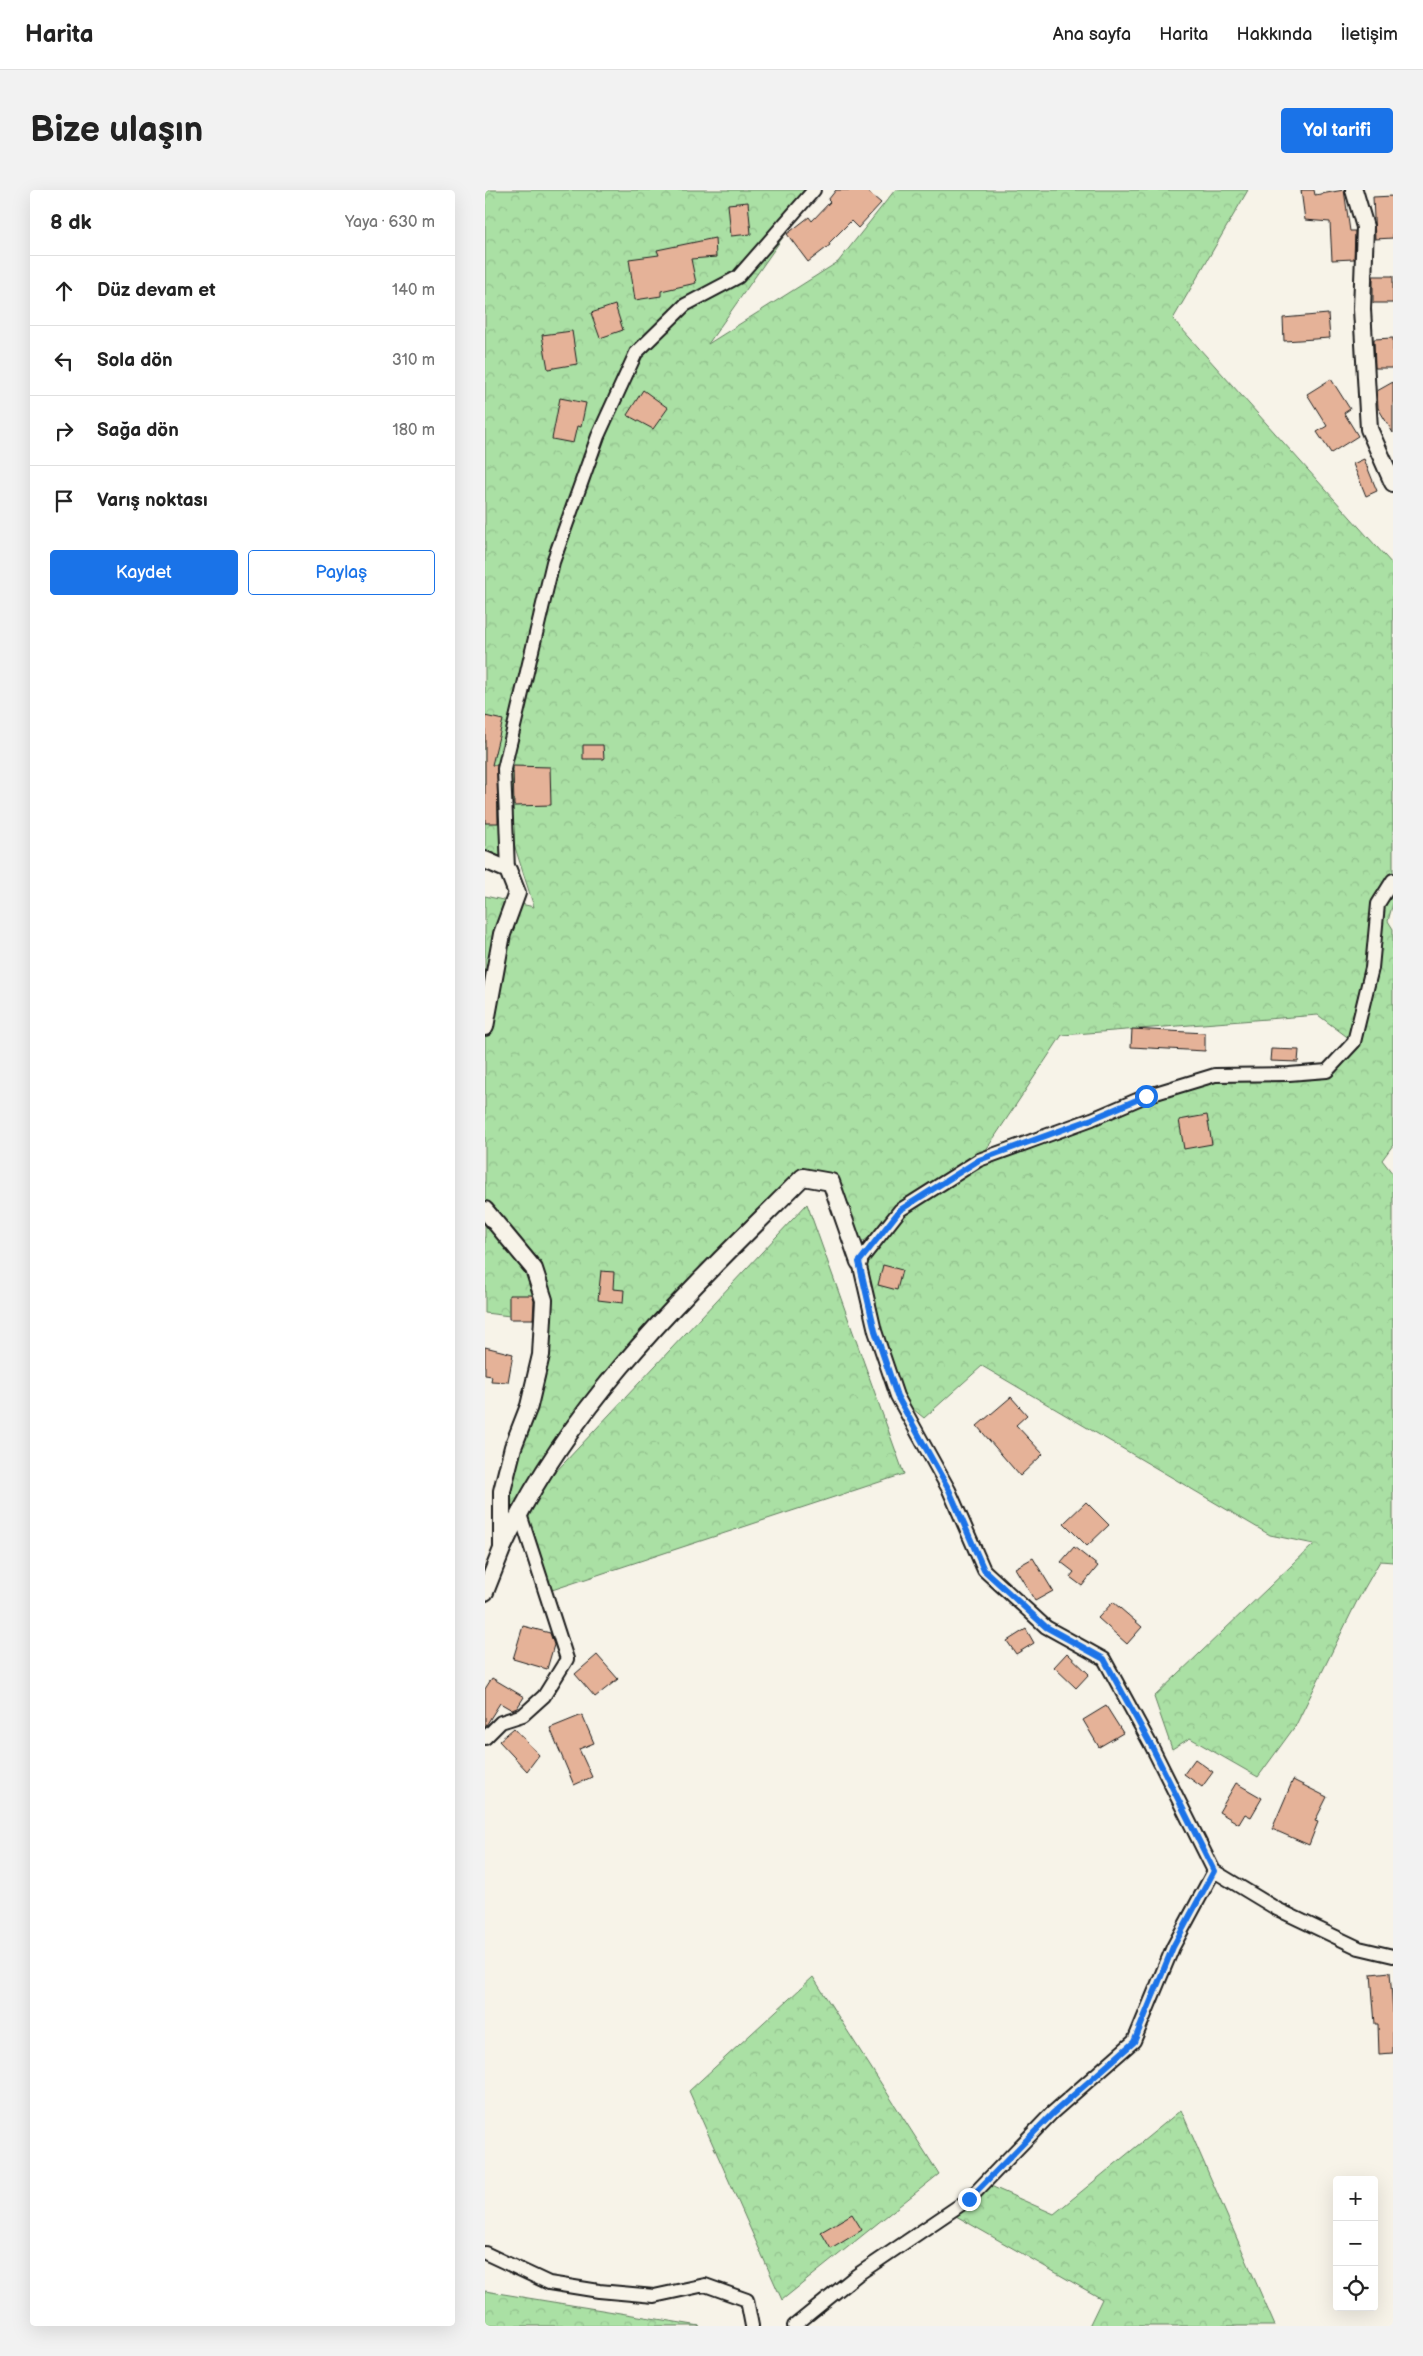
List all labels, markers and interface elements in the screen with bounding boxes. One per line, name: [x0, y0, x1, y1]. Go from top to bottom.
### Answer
text: Harita: [25, 20, 93, 49]
text: Ana sayfa: [1053, 24, 1131, 45]
text: Harita: [1159, 24, 1208, 45]
text: Hakkında: [1236, 24, 1312, 45]
text: İletişim: [1340, 24, 1398, 45]
button: Yol tarifi: [1281, 108, 1393, 153]
text: Bize ulaşın: [30, 109, 203, 152]
text: 8 dk: [50, 210, 92, 235]
text: Yaya · 630 m: [345, 213, 435, 232]
icon: ahead: [50, 277, 78, 305]
text: Düz devam et: [97, 279, 216, 302]
text: 140 m: [392, 281, 435, 300]
icon: left: [50, 347, 78, 375]
text: Sola dön: [97, 349, 173, 372]
text: 310 m: [392, 351, 435, 370]
icon: right: [50, 417, 78, 445]
text: Sağa dön: [97, 419, 179, 442]
text: 180 m: [393, 421, 435, 440]
icon: arrive: [50, 487, 78, 515]
text: Varış noktası: [97, 489, 208, 512]
button: Kaydet: [50, 550, 238, 595]
button: Paylaş: [248, 550, 435, 595]
route start: [1135, 1085, 1158, 1108]
map controls: [1333, 2176, 1378, 2311]
button: +: [1333, 2176, 1378, 2221]
route end: [958, 2188, 981, 2211]
button: −: [1333, 2221, 1378, 2266]
button: locate: [1333, 2266, 1378, 2311]

